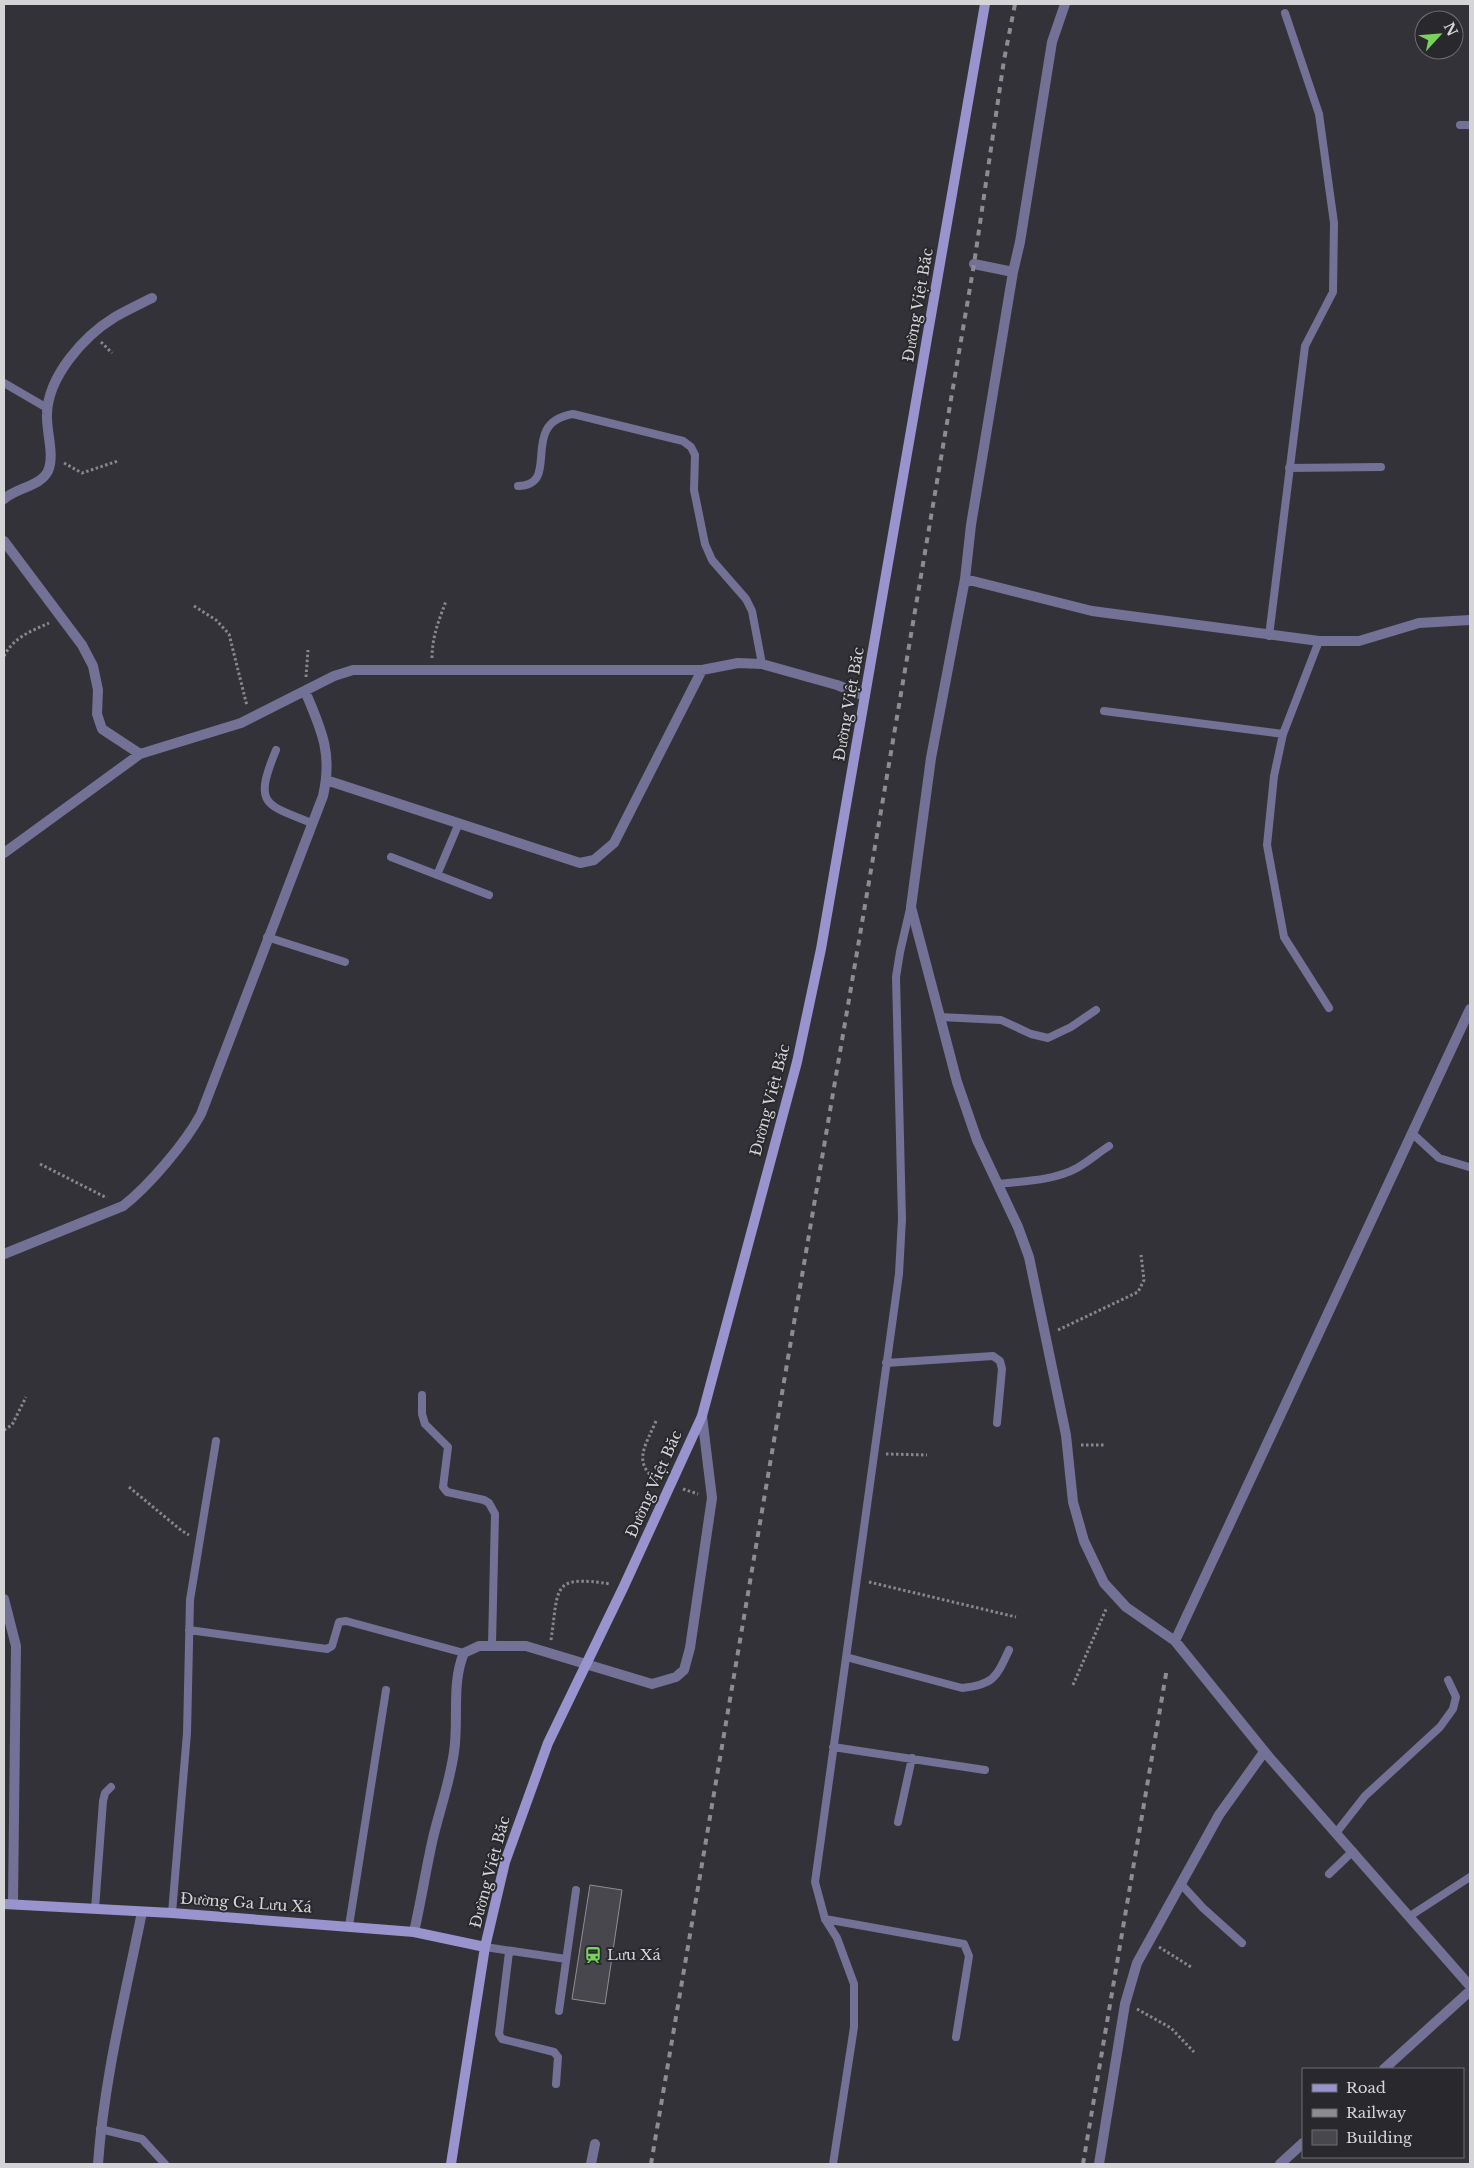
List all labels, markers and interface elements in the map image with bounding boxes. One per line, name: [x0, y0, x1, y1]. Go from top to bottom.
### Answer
north arrow: [1414, 10, 1464, 60]
text: N: [1440, 19, 1462, 39]
street label: Đường Việt Bắc: [898, 246, 937, 363]
street label: Đường Việt Bắc: [829, 645, 868, 762]
street label: Đường Việt Bắc: [745, 1042, 794, 1158]
street label: Đường Việt Bắc: [621, 1427, 686, 1540]
street label: Đường Việt Bắc: [465, 1814, 514, 1930]
street label: Đường Ga Lưu Xá: [180, 1888, 313, 1917]
station icon: Lưu Xá: [583, 1945, 603, 1965]
place label: Lưu Xá: [607, 1945, 661, 1964]
legend: [1302, 2068, 1464, 2158]
text: Road: [1346, 2078, 1386, 2097]
text: Railway: [1346, 2103, 1407, 2122]
text: Building: [1346, 2128, 1413, 2147]

